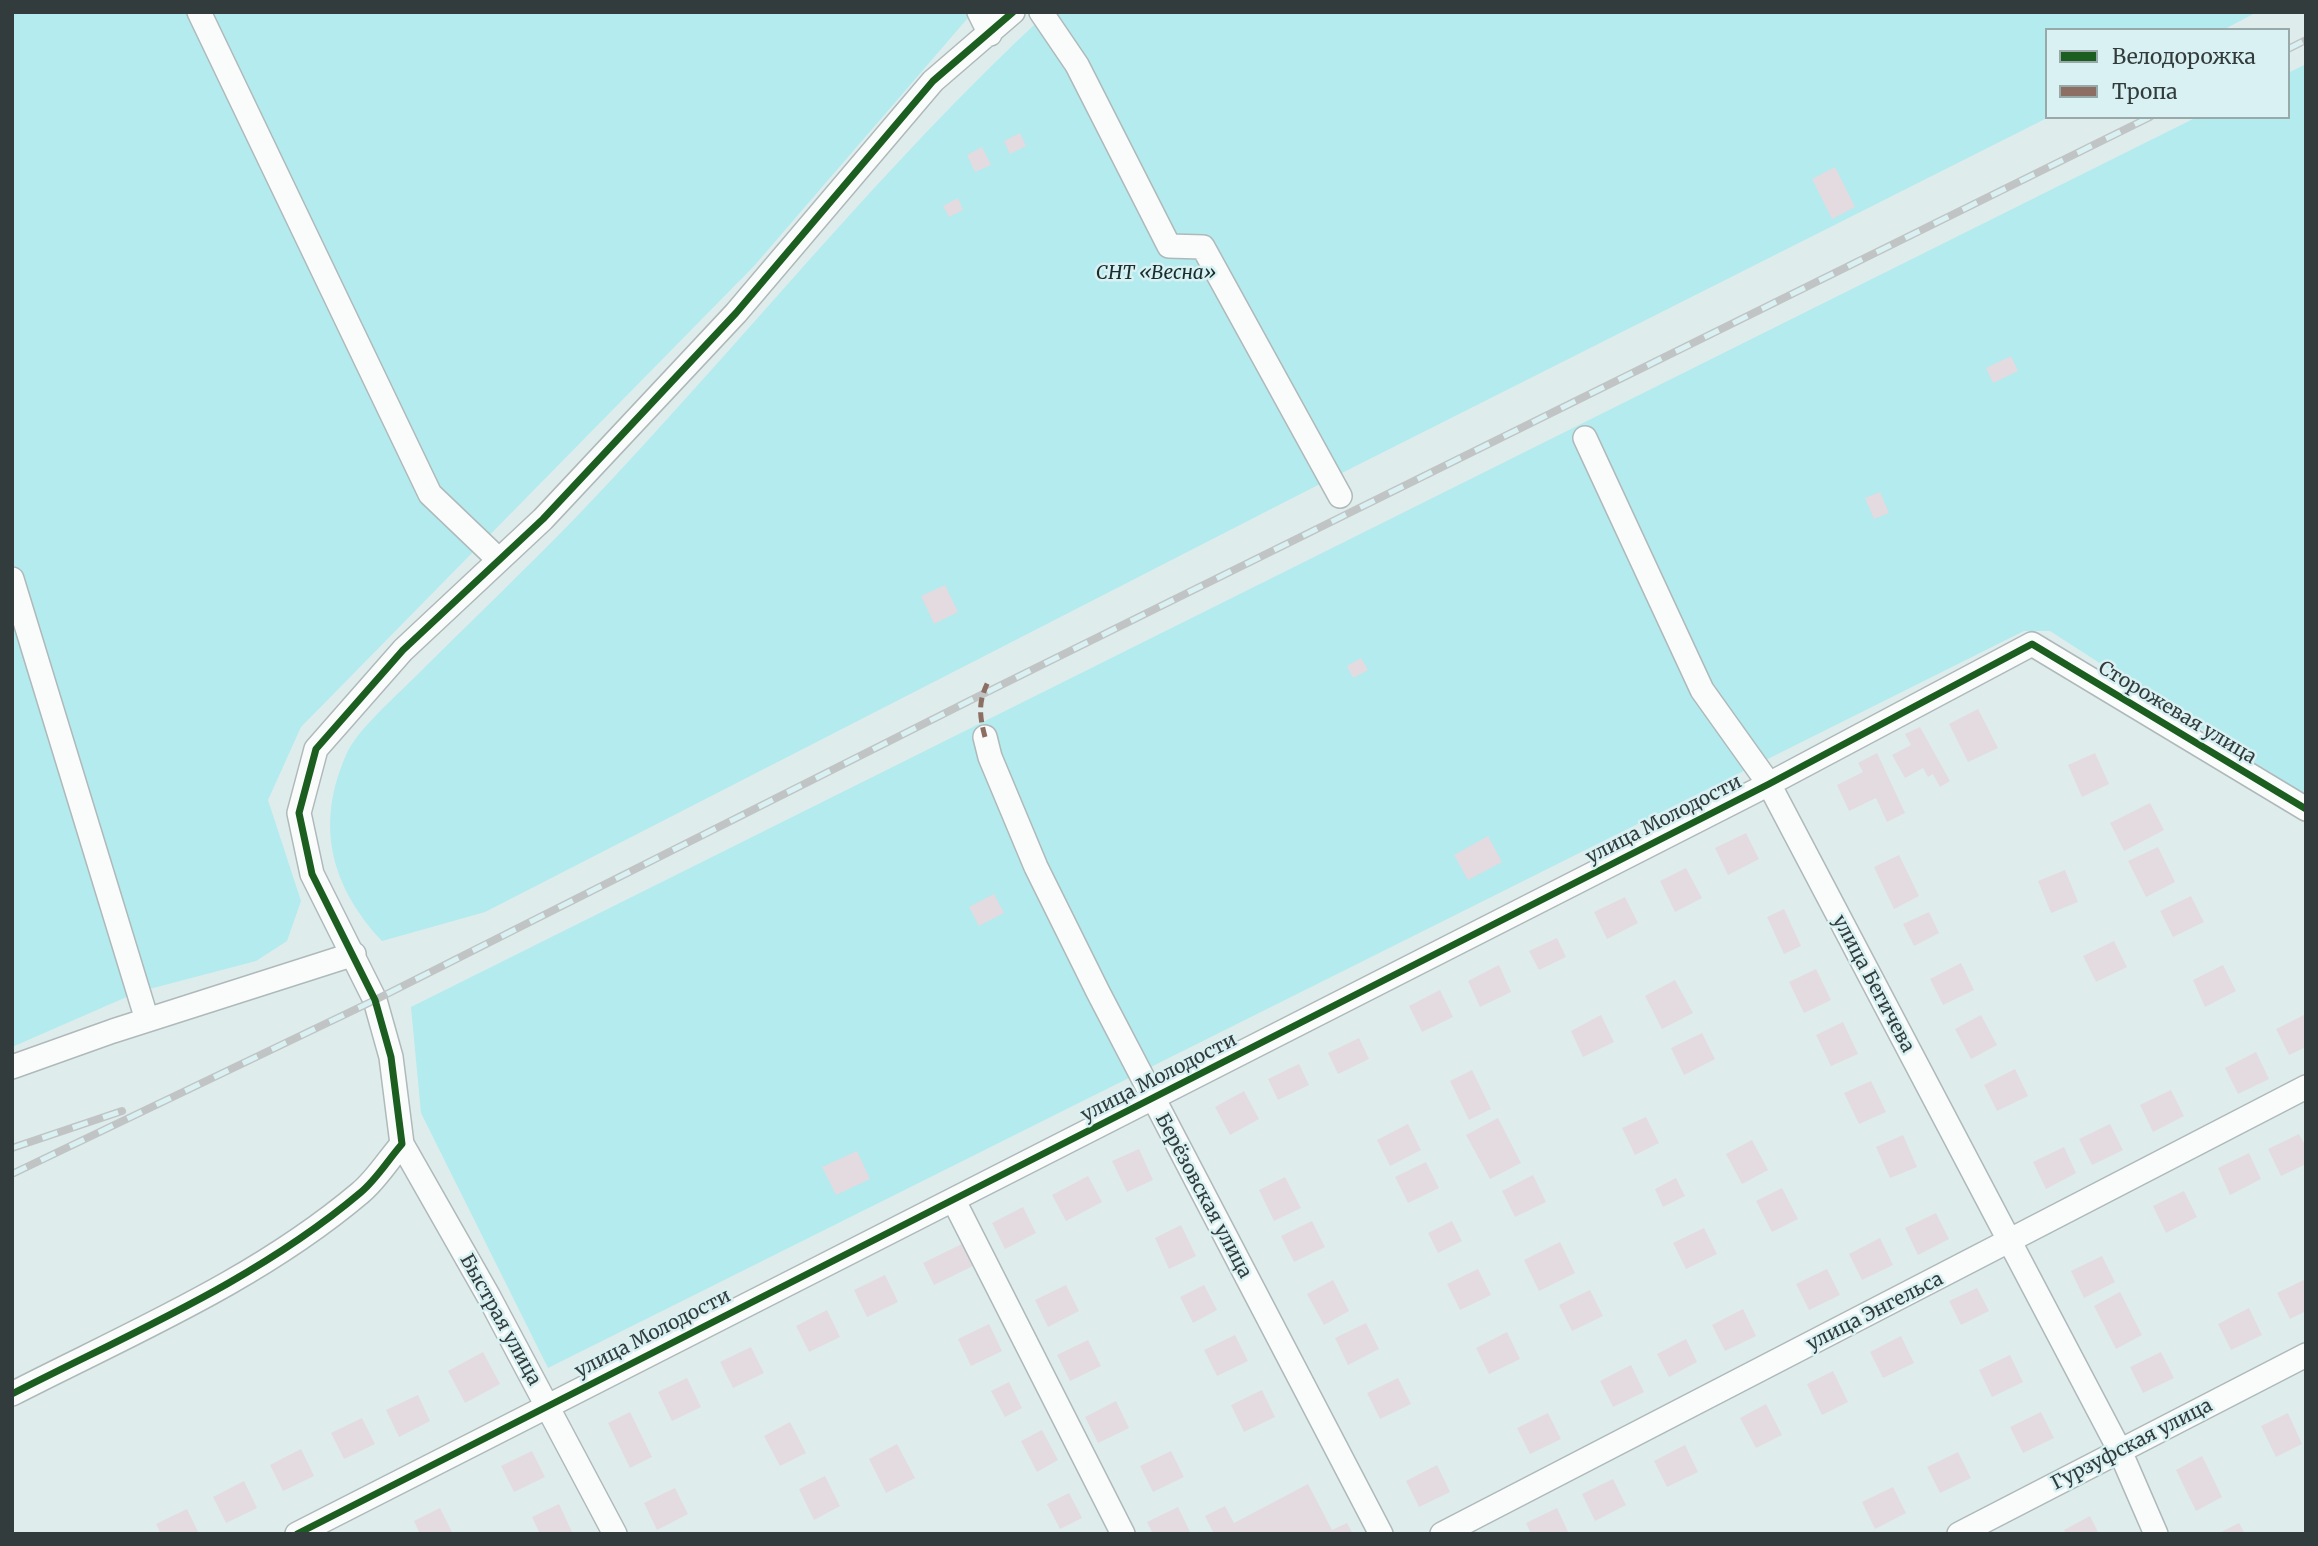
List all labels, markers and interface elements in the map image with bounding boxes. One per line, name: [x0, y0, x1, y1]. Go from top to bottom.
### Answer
legend: [2045, 28, 2290, 119]
text: Велодорожка: [2112, 43, 2256, 70]
text: Тропа: [2112, 78, 2177, 105]
park label: СНТ «Весна»: [1096, 263, 1216, 285]
street label: Сторожевая улица: [2094, 657, 2260, 769]
street label: улица Молодости: [1582, 771, 1746, 869]
street label: улица Бегичева: [1827, 911, 1919, 1057]
street label: улица Молодости: [1077, 1029, 1241, 1127]
street label: Берёзовская улица: [1150, 1110, 1256, 1282]
street label: Быстрая улица: [455, 1250, 545, 1390]
street label: улица Энгельса: [1803, 1268, 1947, 1356]
street label: улица Молодости: [571, 1285, 735, 1383]
street label: Гурзуфская улица: [2048, 1394, 2216, 1496]

